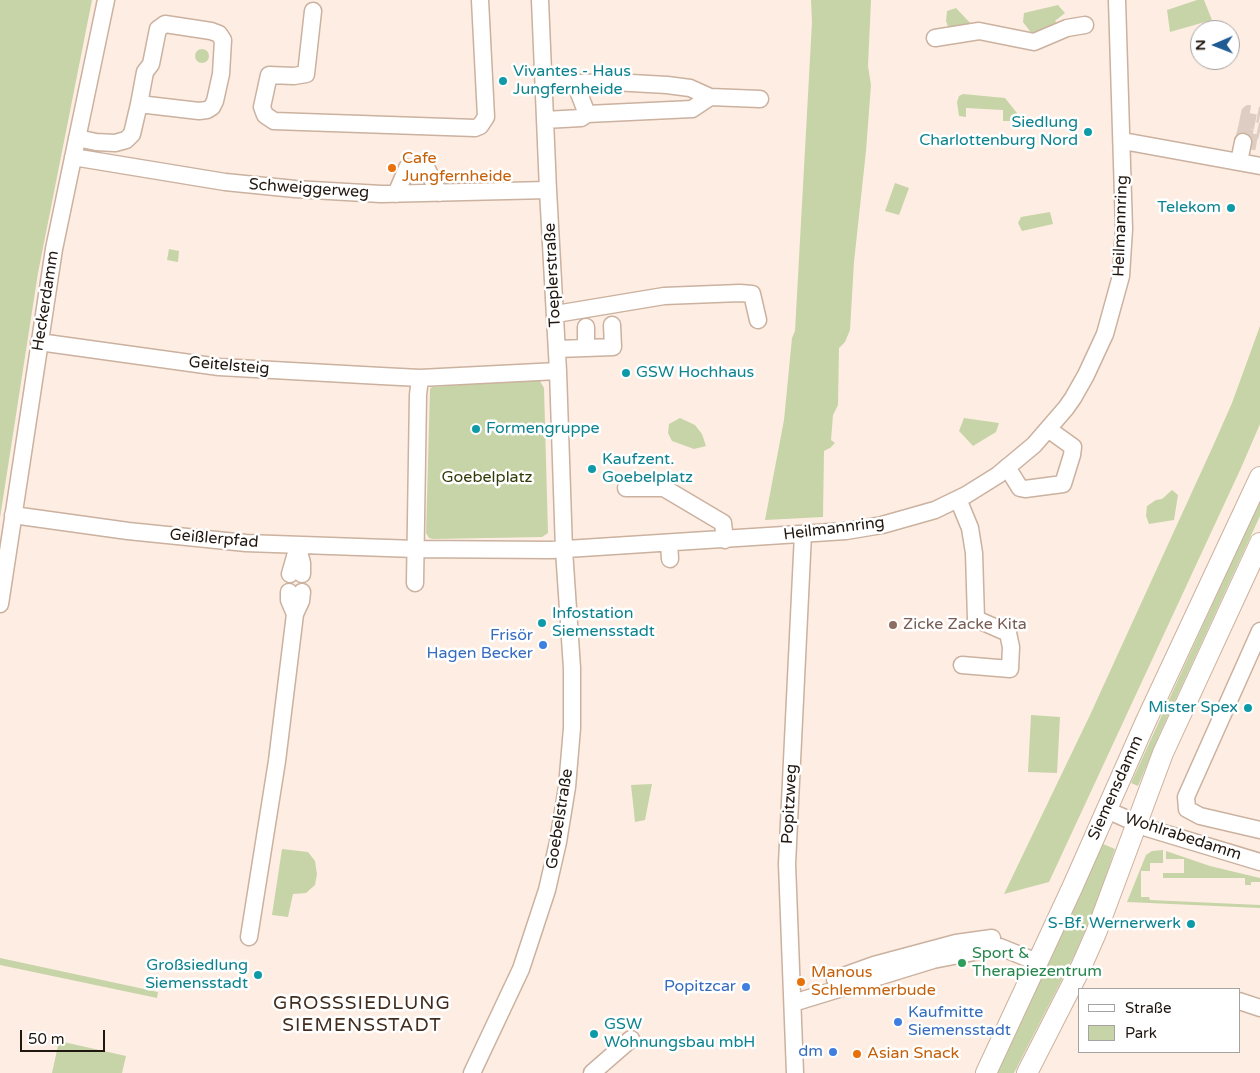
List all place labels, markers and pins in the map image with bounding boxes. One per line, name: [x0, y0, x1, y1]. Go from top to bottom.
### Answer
place label: Vivantes - Haus Jungfernheide: [513, 62, 631, 100]
marker: Vivantes - Haus Jungfernheide: [497, 75, 509, 87]
place label: Siedlung Charlottenburg Nord: [919, 113, 1078, 151]
marker: Siedlung Charlottenburg Nord: [1082, 126, 1094, 138]
place label: Cafe Jungfernheide: [402, 149, 512, 187]
marker: Cafe Jungfernheide: [386, 162, 398, 174]
place label: Telekom: [1157, 198, 1221, 218]
marker: Telekom: [1225, 202, 1237, 214]
place label: GSW Hochhaus: [636, 363, 754, 383]
marker: GSW Hochhaus: [620, 367, 632, 379]
place label: Formengruppe: [486, 419, 600, 439]
marker: Formengruppe: [470, 423, 482, 435]
place label: Kaufzent. Goebelplatz: [602, 450, 693, 488]
marker: Kaufzent. Goebelplatz: [586, 463, 598, 475]
place label: Infostation Siemensstadt: [552, 604, 655, 642]
place label: Zicke Zacke Kita: [903, 615, 1027, 635]
marker: Infostation Siemensstadt: [536, 617, 548, 629]
marker: Zicke Zacke Kita: [887, 619, 899, 631]
place label: Frisör Hagen Becker: [427, 626, 533, 664]
marker: Frisör Hagen Becker: [537, 639, 549, 651]
place label: Mister Spex: [1148, 698, 1238, 718]
marker: Mister Spex: [1242, 702, 1254, 714]
place label: S-Bf. Wernerwerk: [1048, 914, 1181, 934]
marker: S-Bf. Wernerwerk: [1185, 918, 1197, 930]
place label: Sport & Therapiezentrum: [972, 944, 1102, 982]
place label: Großsiedlung Siemensstadt: [145, 956, 248, 994]
marker: Sport & Therapiezentrum: [956, 957, 968, 969]
place label: Manous Schlemmerbude: [811, 963, 936, 1001]
marker: Großsiedlung Siemensstadt: [252, 969, 264, 981]
marker: Manous Schlemmerbude: [795, 976, 807, 988]
place label: Popitzcar: [664, 977, 736, 997]
marker: Popitzcar: [740, 981, 752, 993]
place label: Kaufmitte Siemensstadt: [908, 1003, 1011, 1041]
place label: GSW Wohnungsbau mbH: [604, 1015, 755, 1053]
marker: Kaufmitte Siemensstadt: [892, 1016, 904, 1028]
marker: GSW Wohnungsbau mbH: [588, 1028, 600, 1040]
place label: dm: [798, 1042, 823, 1062]
place label: Asian Snack: [867, 1044, 959, 1064]
marker: dm: [827, 1046, 839, 1058]
marker: Asian Snack: [851, 1048, 863, 1060]

